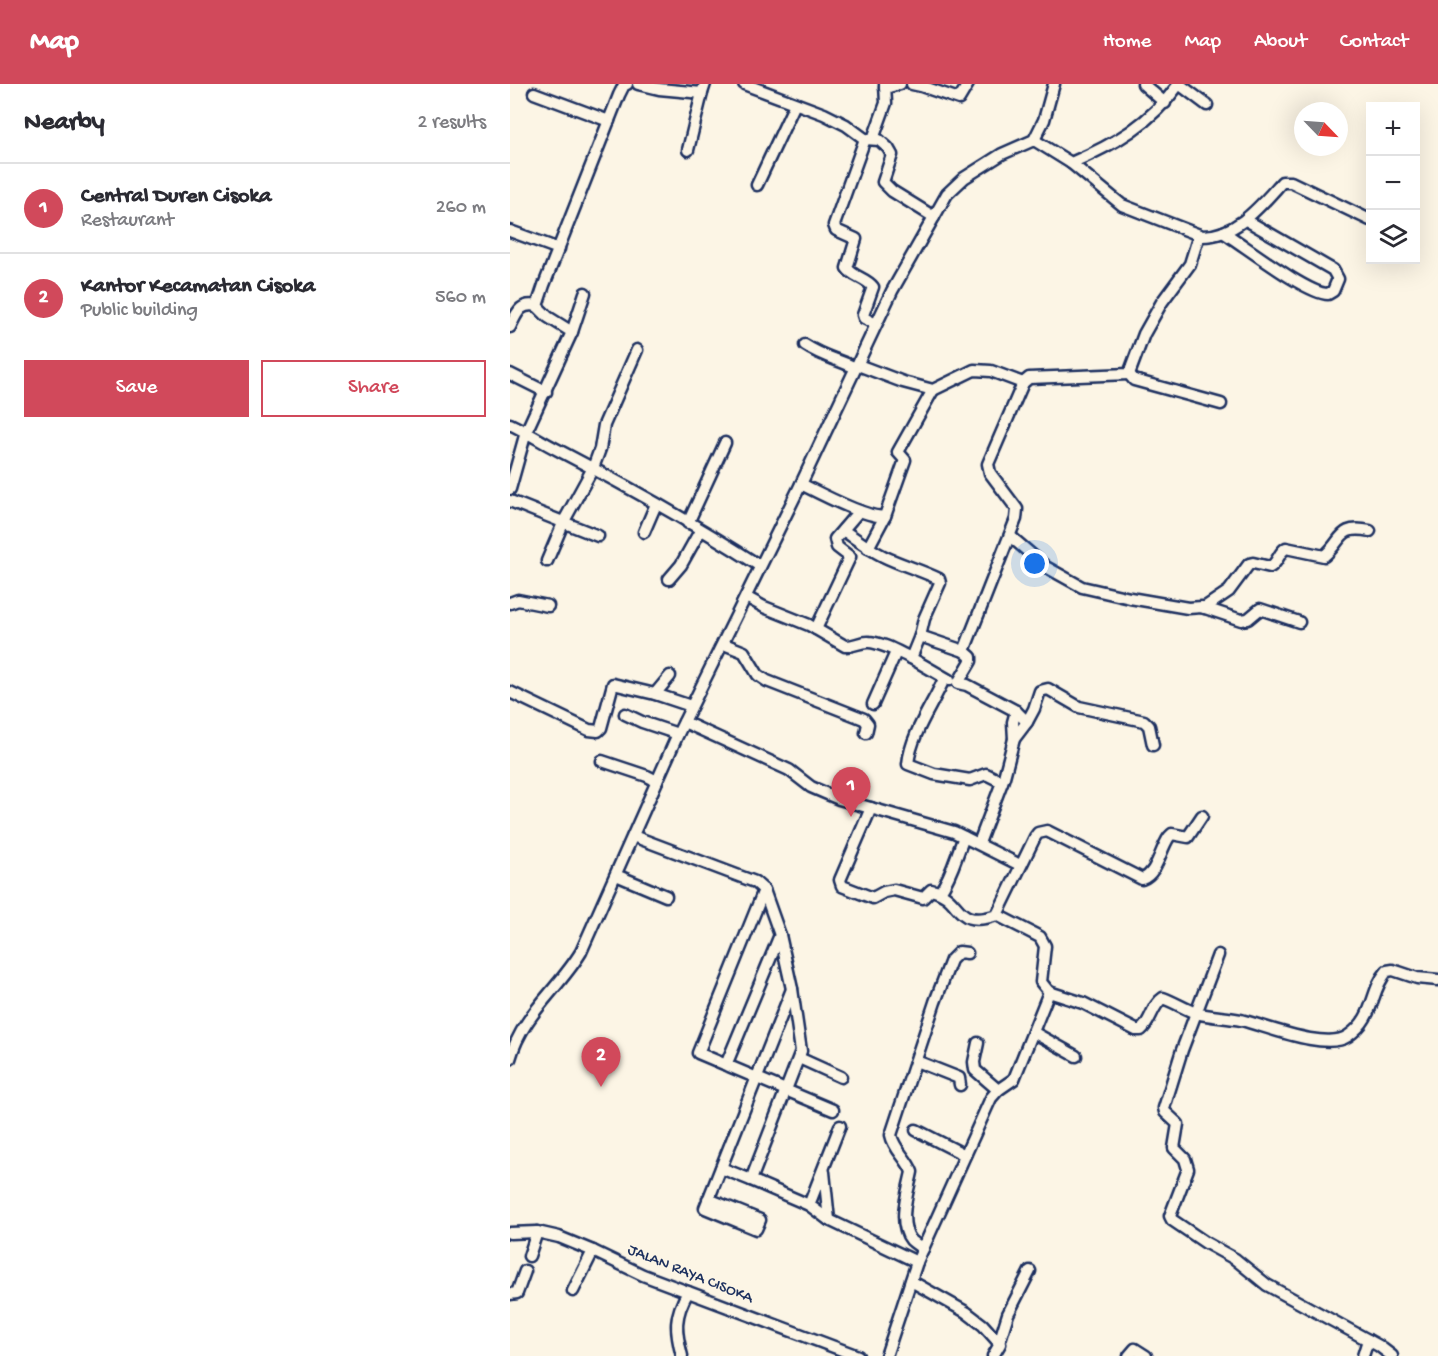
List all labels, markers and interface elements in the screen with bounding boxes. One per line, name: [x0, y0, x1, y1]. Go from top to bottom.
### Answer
text: Map: [30, 26, 79, 59]
text: Home: [1103, 30, 1151, 55]
text: Map: [1184, 30, 1221, 55]
text: About: [1254, 30, 1307, 55]
text: Contact: [1340, 30, 1408, 55]
north arrow: [1294, 102, 1348, 156]
map controls: [1366, 102, 1420, 264]
button: +: [1366, 102, 1420, 156]
text: Nearby: [24, 108, 105, 139]
text: 2 results: [417, 112, 486, 135]
button: −: [1366, 156, 1420, 210]
text: Central Duren Cisoka: [81, 184, 271, 210]
text: 1: [39, 197, 48, 220]
text: 260 m: [436, 197, 486, 220]
text: Restaurant: [81, 210, 174, 233]
button: layers: [1366, 210, 1420, 264]
text: Kantor Kecamatan Cisoka: [81, 274, 315, 300]
text: 2: [39, 287, 48, 310]
text: 560 m: [435, 287, 486, 310]
text: Public building: [81, 300, 198, 323]
button: Save: [24, 360, 249, 417]
button: Share: [261, 360, 486, 417]
your location: [1020, 549, 1049, 578]
pin: 1: [832, 768, 870, 817]
pin: 2: [582, 1038, 620, 1087]
street label: JALAN RAYA CISOKA: [624, 1241, 757, 1309]

